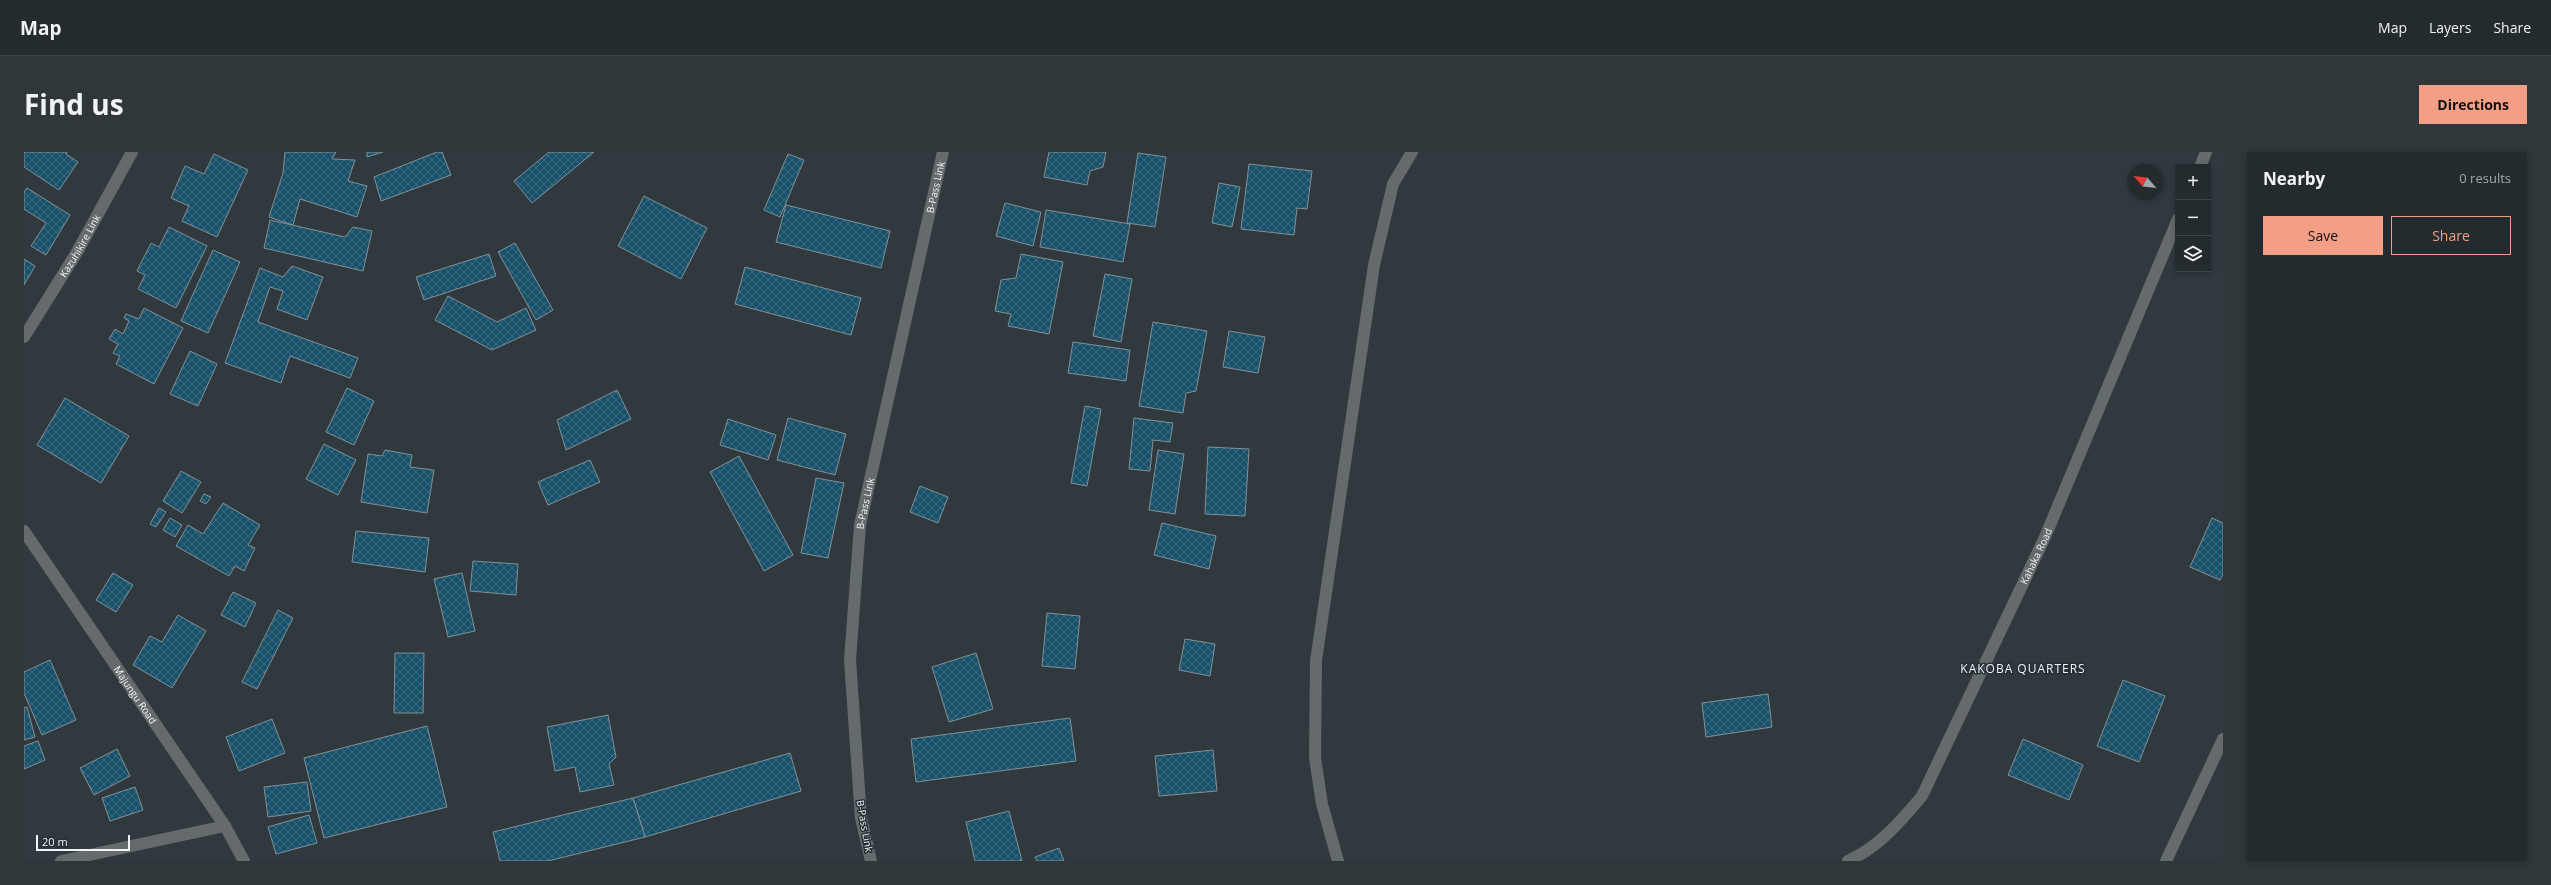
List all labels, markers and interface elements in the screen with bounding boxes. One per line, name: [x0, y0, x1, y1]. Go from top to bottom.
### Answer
text: Map: [20, 15, 61, 41]
text: Map: [2378, 18, 2407, 37]
text: Layers: [2429, 18, 2471, 37]
text: Share: [2493, 18, 2531, 37]
text: Find us: [24, 85, 124, 123]
button: Directions: [2419, 85, 2527, 124]
street label: B-Pass Link: [923, 159, 948, 214]
north arrow: [2127, 164, 2163, 200]
map controls: [2175, 164, 2211, 272]
button: +: [2175, 164, 2211, 200]
text: Nearby: [2263, 167, 2325, 190]
text: 0 results: [2459, 169, 2511, 187]
button: −: [2175, 200, 2211, 236]
street label: Kazuhikire Link: [56, 211, 104, 280]
button: Save: [2263, 216, 2383, 255]
button: Share: [2391, 216, 2511, 255]
button: layers: [2175, 236, 2211, 272]
street label: B-Pass Link: [853, 476, 878, 530]
street label: Kahaka Road: [2017, 526, 2055, 586]
district label: KAKOBA QUARTERS: [1960, 660, 2086, 677]
street label: Majungu Road: [111, 663, 160, 726]
street label: B-Pass Link: [854, 799, 877, 854]
scale bar: [36, 833, 130, 852]
text: 20 m: [42, 834, 68, 849]

